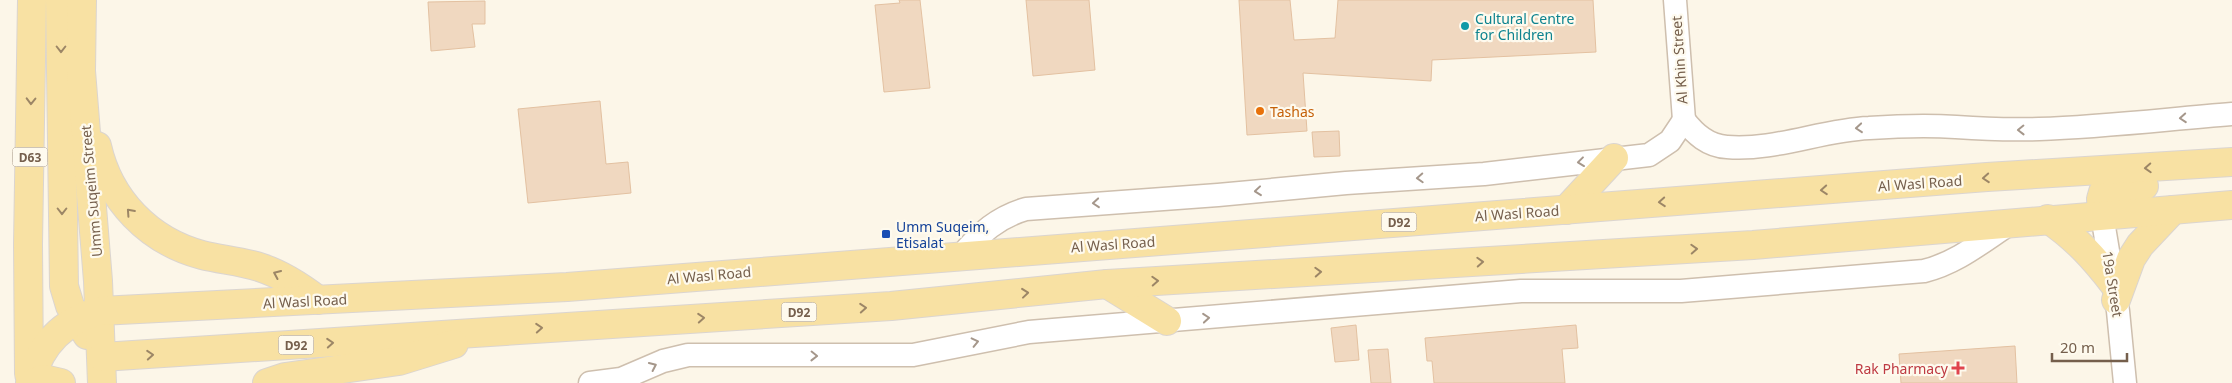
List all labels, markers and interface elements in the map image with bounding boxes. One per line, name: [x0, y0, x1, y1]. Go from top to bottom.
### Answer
place label: Cultural Centre for Children: [1475, 9, 1574, 44]
street label: Al Khin Street: [1666, 15, 1692, 105]
marker: Cultural Centre for Children: [1459, 20, 1471, 32]
one-way arrow: [56, 45, 66, 53]
one-way arrow: [25, 97, 36, 105]
place label: Tashas: [1270, 102, 1315, 121]
marker: Tashas: [1254, 105, 1266, 117]
one-way arrow: [2179, 113, 2187, 124]
one-way arrow: [1855, 123, 1863, 134]
street label: Umm Suqeim Street: [76, 124, 106, 258]
one-way arrow: [2017, 124, 2025, 135]
road number: D63: [12, 148, 48, 166]
one-way arrow: [1577, 156, 1585, 167]
one-way arrow: [2144, 162, 2152, 173]
street label: Al Wasl Road: [1877, 171, 1963, 195]
one-way arrow: [1982, 172, 1990, 183]
one-way arrow: [1415, 173, 1423, 184]
one-way arrow: [1820, 184, 1828, 195]
one-way arrow: [1253, 186, 1261, 197]
one-way arrow: [1091, 197, 1099, 208]
one-way arrow: [1658, 197, 1666, 208]
street label: Al Wasl Road: [1474, 201, 1560, 225]
one-way arrow: [57, 208, 67, 215]
one-way arrow: [127, 208, 136, 217]
road number: D92: [1382, 212, 1416, 232]
place label: Umm Suqeim, Etisalat: [896, 217, 989, 252]
marker: Umm Suqeim, Etisalat: [880, 228, 892, 240]
street label: Al Wasl Road: [1070, 232, 1156, 256]
one-way arrow: [1691, 243, 1699, 254]
street label: 19a Street: [2098, 250, 2128, 318]
one-way arrow: [1476, 256, 1484, 267]
street label: Al Wasl Road: [666, 262, 752, 288]
one-way arrow: [1314, 266, 1322, 277]
one-way arrow: [273, 270, 282, 281]
one-way arrow: [1152, 276, 1160, 287]
one-way arrow: [1021, 288, 1029, 299]
street label: Al Wasl Road: [262, 289, 348, 313]
road number: D92: [782, 302, 816, 322]
one-way arrow: [859, 303, 867, 314]
one-way arrow: [697, 313, 705, 324]
one-way arrow: [1202, 313, 1210, 324]
one-way arrow: [535, 323, 543, 334]
scale bar: [2052, 330, 2127, 362]
road number: D92: [278, 336, 314, 354]
one-way arrow: [326, 337, 334, 348]
one-way arrow: [971, 337, 980, 348]
text: 20 m: [2060, 337, 2095, 357]
one-way arrow: [147, 350, 155, 361]
one-way arrow: [810, 351, 818, 361]
place label: Rak Pharmacy: [1855, 359, 1949, 378]
one-way arrow: [648, 361, 657, 372]
marker: Rak Pharmacy: [1952, 362, 1964, 374]

